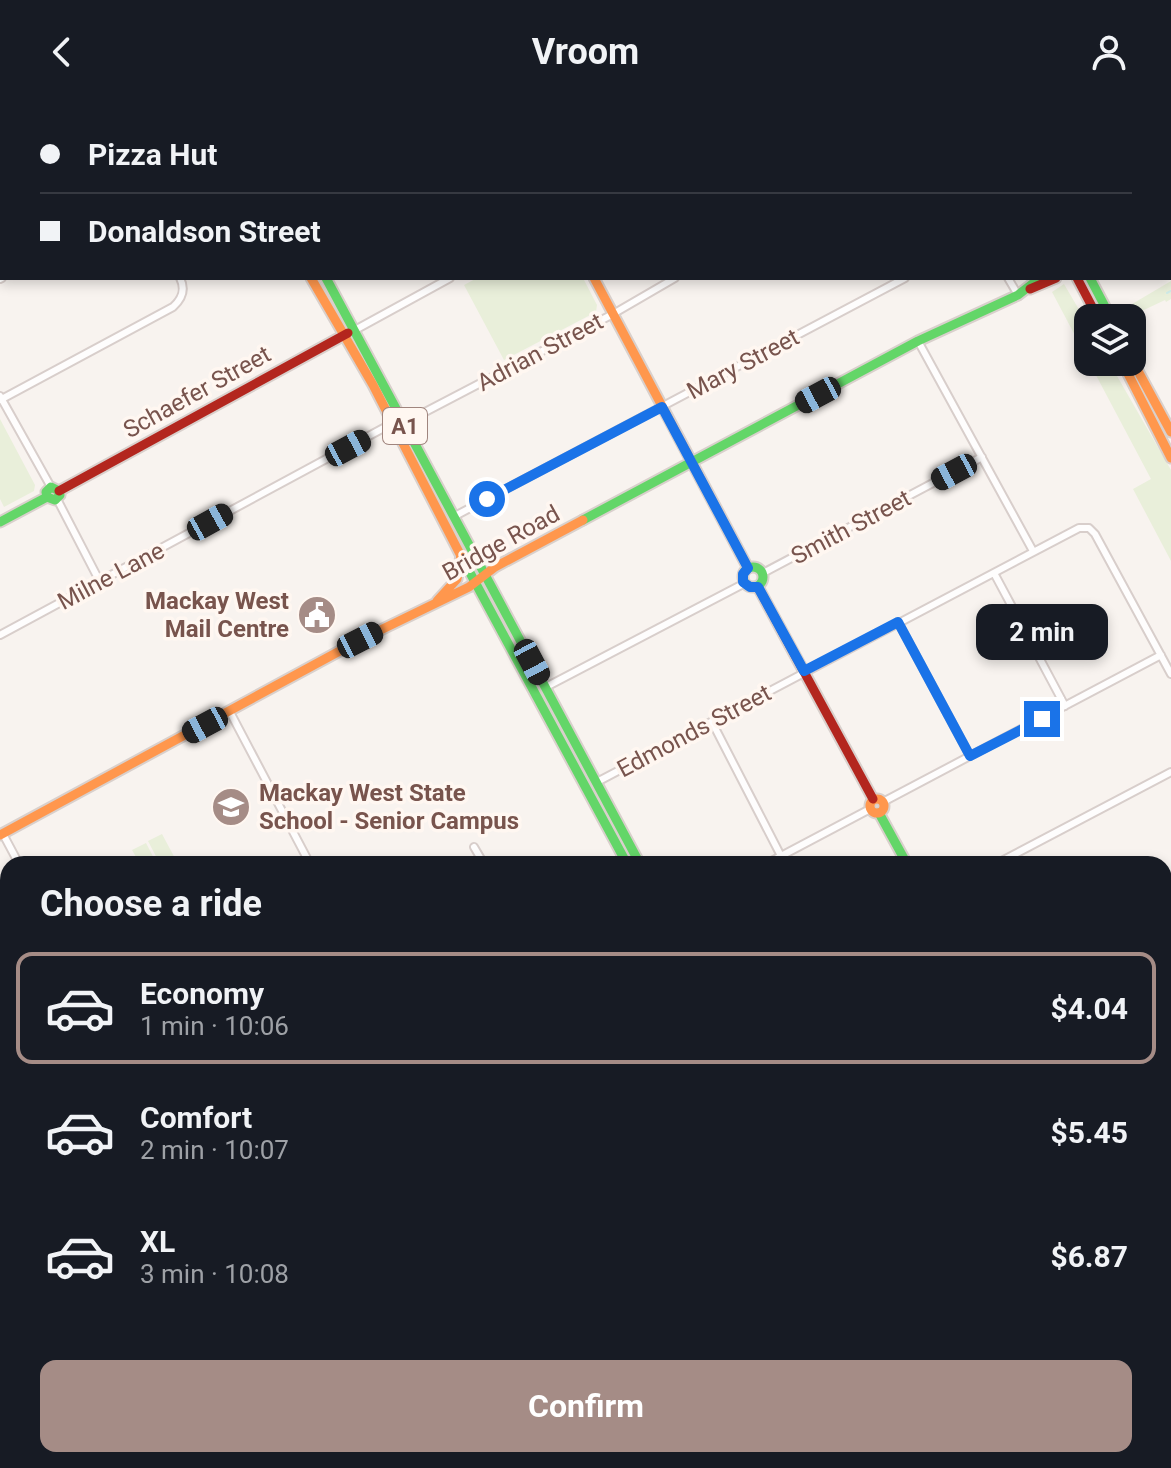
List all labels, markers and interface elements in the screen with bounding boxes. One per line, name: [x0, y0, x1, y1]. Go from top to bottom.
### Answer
icon: back: [40, 30, 84, 74]
icon: person: [1087, 30, 1131, 74]
text: Vroom: [532, 31, 639, 73]
text: Pizza Hut: [88, 137, 217, 172]
text: Donaldson Street: [88, 214, 321, 249]
map controls: [1074, 304, 1146, 376]
button: layers: [1074, 304, 1146, 376]
street label: Adrian Street: [472, 307, 608, 397]
street label: Mary Street: [682, 323, 804, 405]
street label: Schaefer Street: [118, 340, 276, 444]
car: [791, 373, 845, 417]
road number: A1: [383, 408, 427, 444]
car: [321, 426, 375, 470]
car: [927, 450, 981, 494]
route start: [469, 481, 505, 517]
street label: Smith Street: [786, 484, 916, 570]
street label: Bridge Road: [437, 499, 565, 587]
car: [183, 500, 237, 544]
street label: Milne Lane: [53, 536, 169, 616]
place label: Mackay West Mail Centre: [145, 587, 289, 643]
public building icon: Mackay West Mail Centre: [296, 594, 338, 636]
callout: 2 min: [976, 603, 1108, 659]
text: 2 min: [1009, 617, 1075, 647]
car: [333, 618, 387, 662]
car: [510, 635, 554, 689]
street label: Edmonds Street: [612, 679, 776, 783]
route end: [1024, 701, 1060, 737]
car: [178, 703, 232, 747]
place label: Mackay West State School - Senior Campus: [259, 779, 519, 835]
school or university icon: Mackay West State School - Senior Campus: [210, 786, 252, 828]
text: Choose a ride: [40, 883, 262, 925]
icon: car: [44, 972, 116, 1044]
text: Economy: [140, 976, 264, 1011]
text: $4.04: [1050, 991, 1128, 1026]
text: 1 min · 10:06: [140, 1011, 289, 1041]
icon: car: [44, 1096, 116, 1168]
text: Comfort: [140, 1100, 252, 1135]
text: $5.45: [1050, 1115, 1128, 1150]
text: 2 min · 10:07: [140, 1135, 289, 1165]
icon: car: [44, 1220, 116, 1292]
text: XL: [140, 1224, 175, 1259]
text: $6.87: [1050, 1239, 1128, 1274]
text: 3 min · 10:08: [140, 1259, 289, 1289]
button: Confirm: [40, 1360, 1132, 1452]

